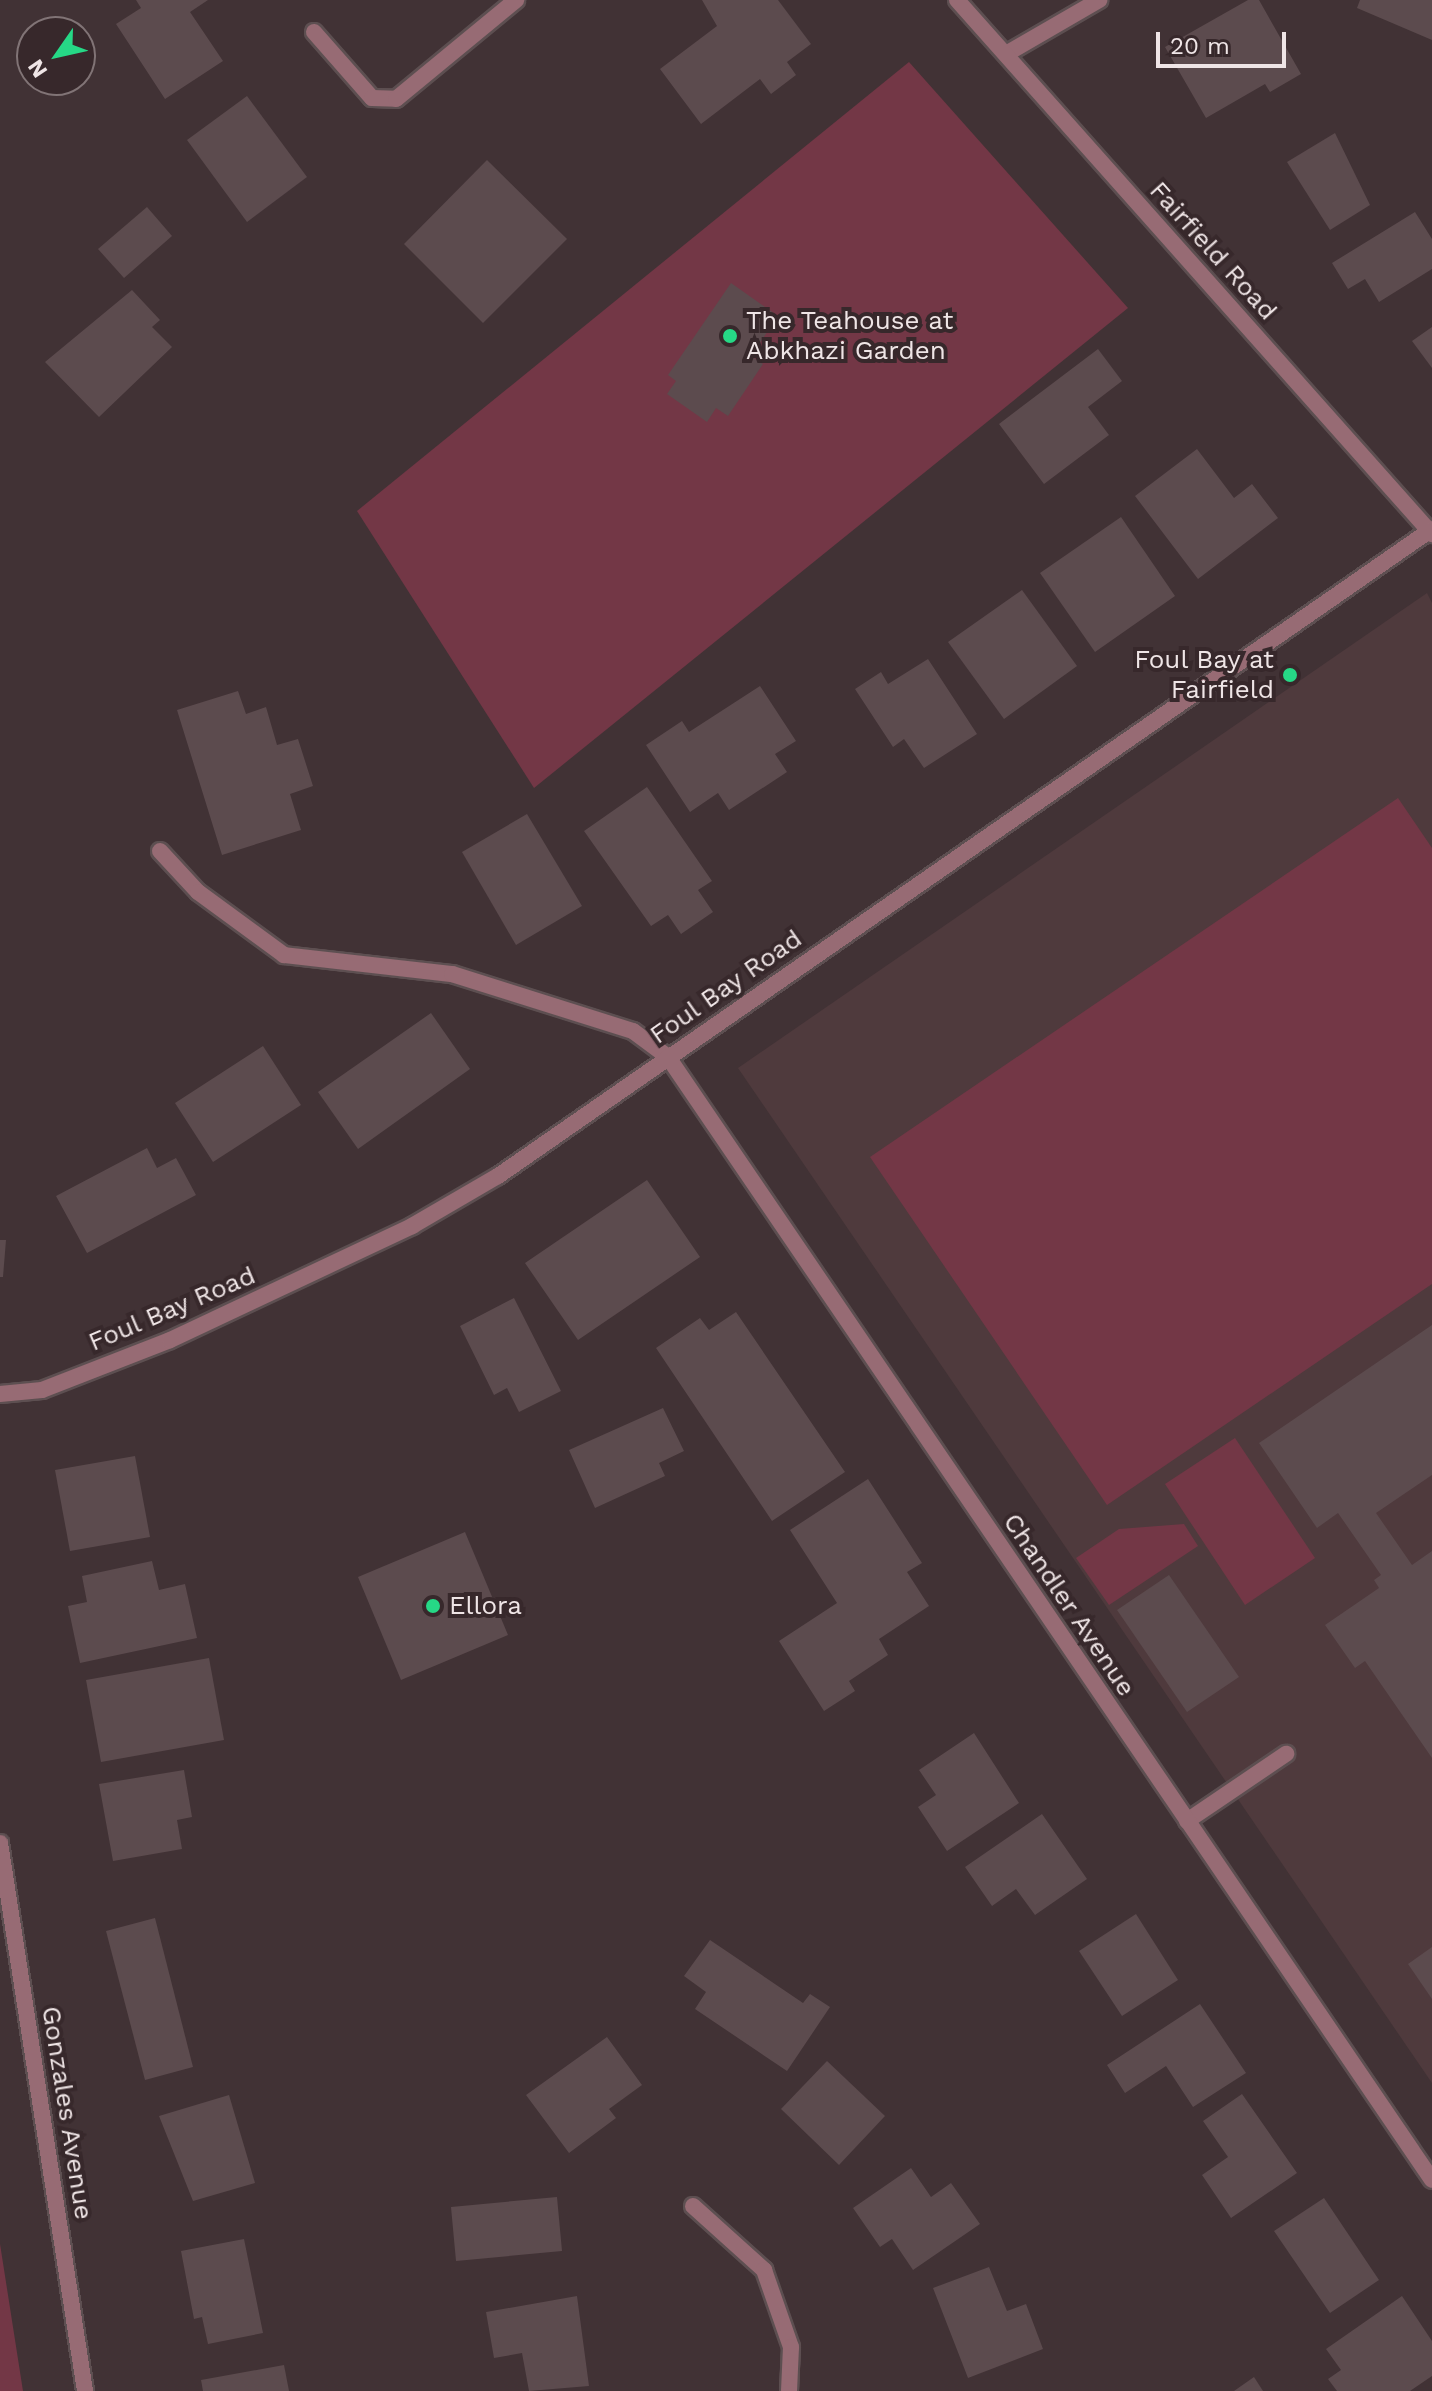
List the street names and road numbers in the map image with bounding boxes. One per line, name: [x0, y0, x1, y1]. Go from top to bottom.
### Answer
street label: Fairfield Road: [1143, 175, 1283, 327]
street label: Foul Bay Road: [643, 923, 809, 1051]
street label: Foul Bay Road: [83, 1260, 261, 1358]
street label: Chandler Avenue: [996, 1507, 1142, 1703]
street label: Gonzales Avenue: [35, 2004, 99, 2222]

